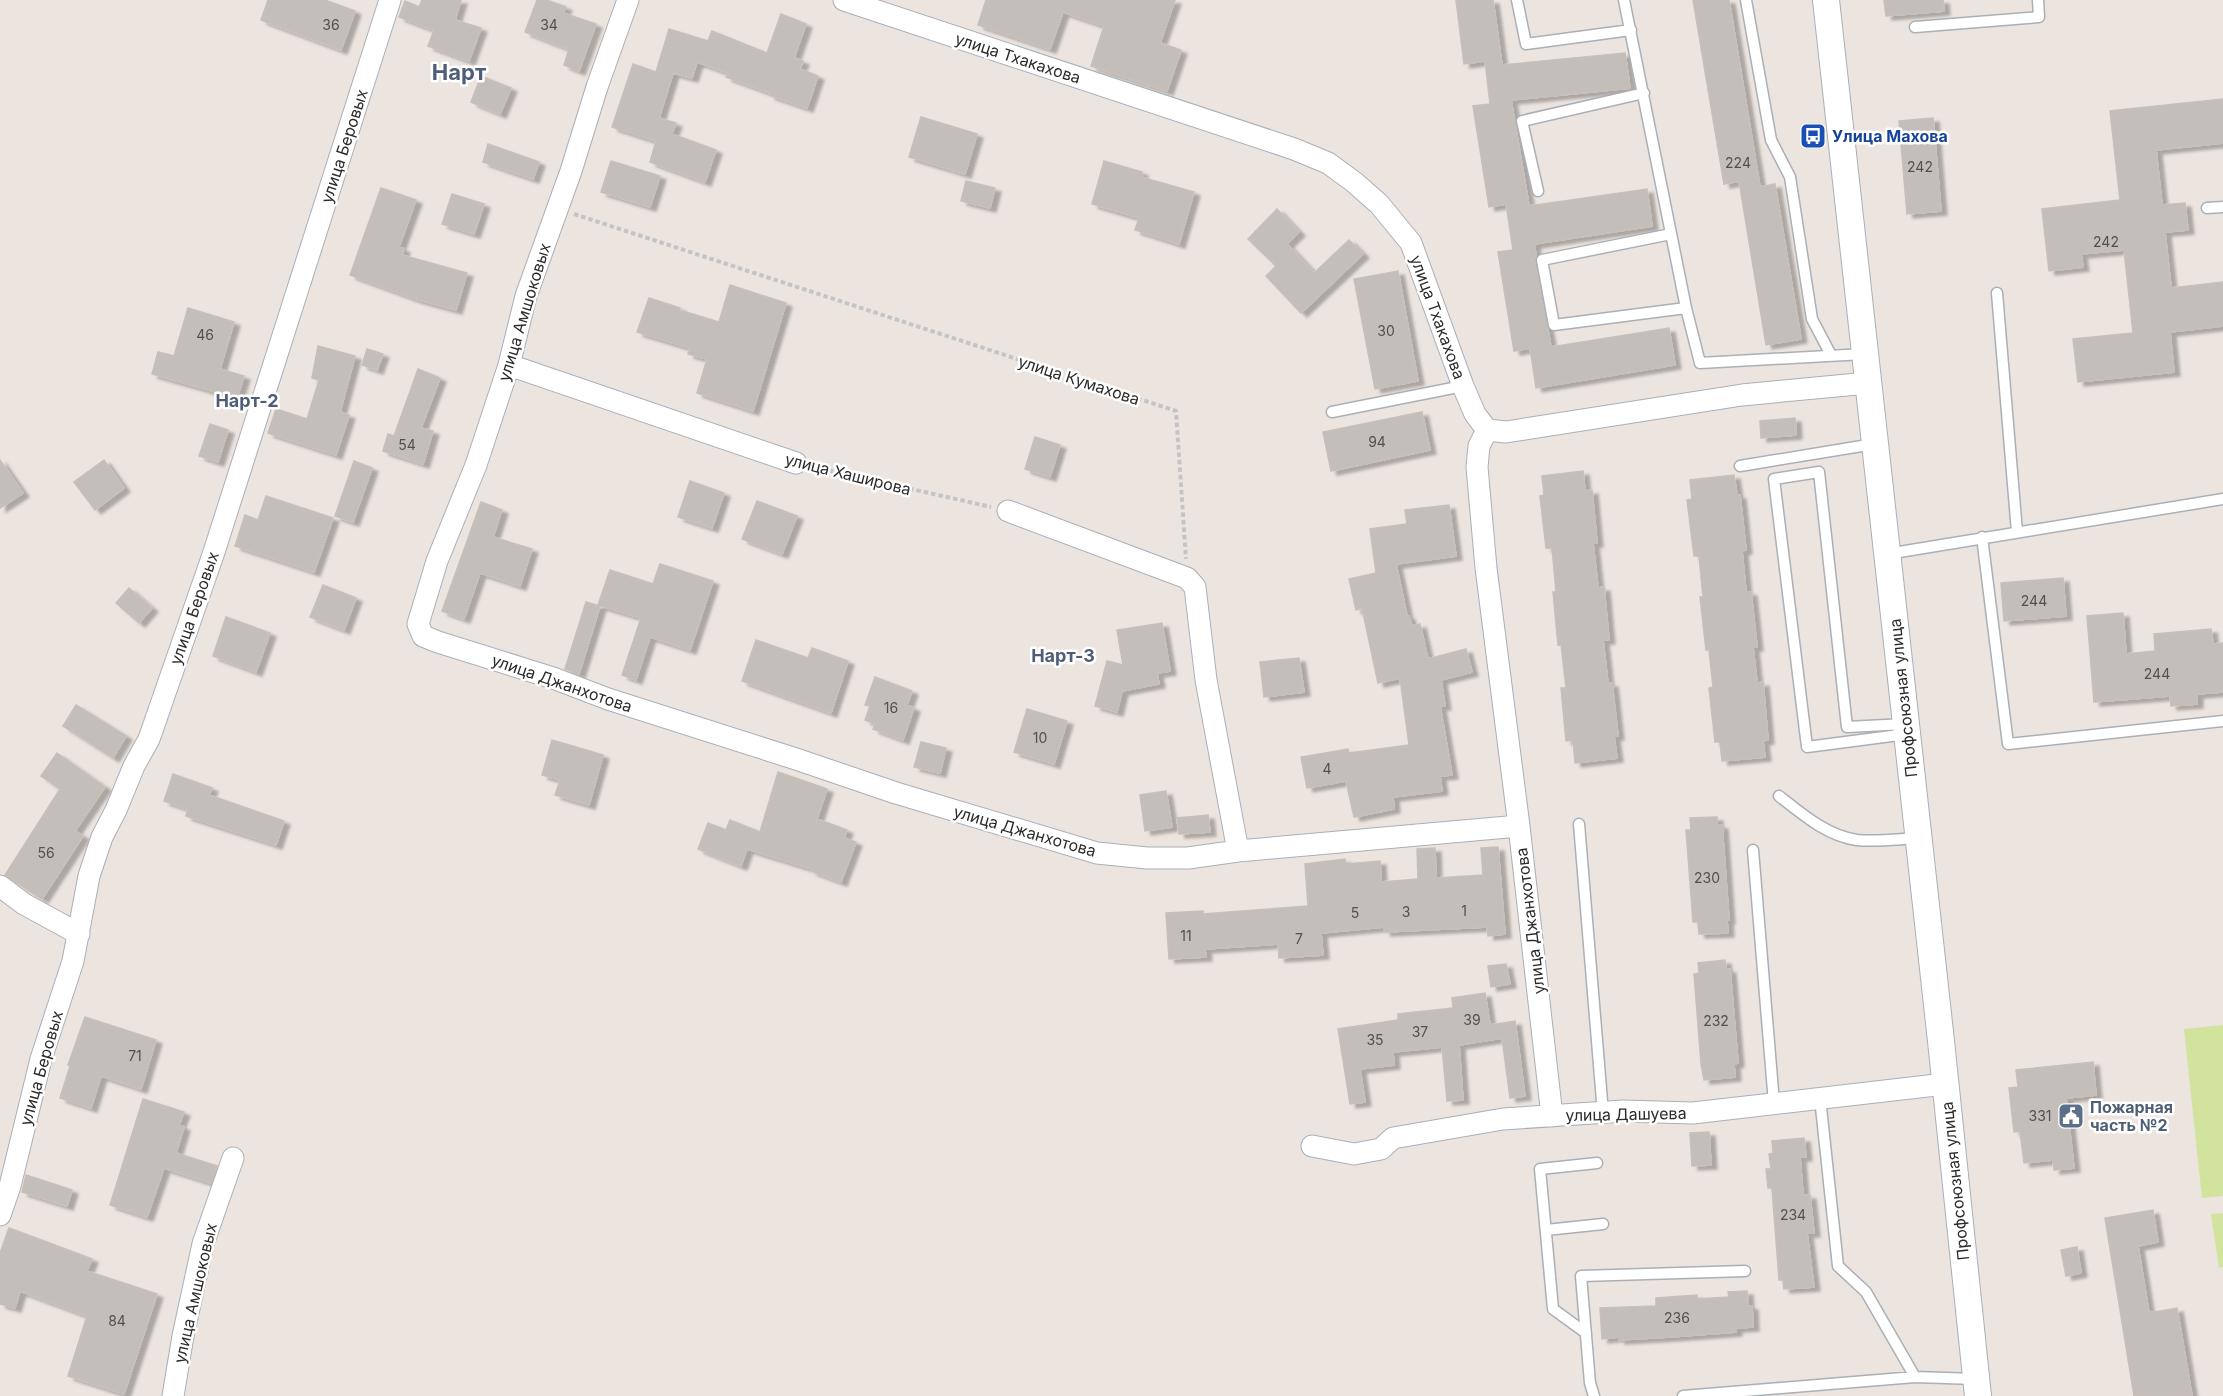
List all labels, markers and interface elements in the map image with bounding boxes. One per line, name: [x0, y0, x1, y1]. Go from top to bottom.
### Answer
house number: 36: [322, 16, 340, 33]
house number: 34: [540, 16, 558, 33]
street label: улица Тхакахова: [953, 28, 1083, 88]
district label: Нарт: [432, 59, 486, 85]
street label: улица Беровых: [316, 86, 372, 205]
bus stop icon: Улица Махова: [1798, 121, 1828, 151]
place label: Улица Махова: [1832, 126, 1948, 146]
house number: 224: [1725, 154, 1751, 171]
house number: 242: [1907, 158, 1933, 175]
house number: 242: [2093, 233, 2119, 250]
street label: улица Амшоковых: [493, 240, 555, 384]
street label: улица Тхакахова: [1406, 252, 1470, 382]
house number: 30: [1377, 322, 1395, 339]
house number: 46: [196, 326, 214, 343]
street label: улица Кумахова: [1016, 351, 1142, 409]
district label: Нарт-2: [215, 390, 279, 411]
house number: 94: [1368, 433, 1386, 450]
house number: 54: [398, 436, 416, 453]
street label: улица Хаширова: [783, 449, 913, 499]
street label: улица Беровых: [165, 548, 223, 667]
house number: 244: [2021, 592, 2047, 609]
street label: Профсоюзная улица: [1885, 618, 1921, 778]
district label: Нарт-3: [1031, 645, 1095, 666]
street label: улица Джанхотова: [489, 650, 635, 716]
house number: 244: [2144, 665, 2170, 682]
house number: 16: [884, 699, 898, 716]
house number: 10: [1033, 729, 1047, 746]
house number: 4: [1322, 760, 1332, 777]
street label: улица Джанхотова: [951, 801, 1099, 861]
house number: 56: [37, 844, 55, 861]
street label: улица Джанхотова: [1511, 847, 1549, 995]
house number: 230: [1694, 869, 1720, 886]
house number: 1: [1461, 902, 1467, 919]
house number: 3: [1402, 903, 1410, 920]
house number: 5: [1351, 904, 1359, 921]
house number: 11: [1180, 927, 1192, 944]
house number: 7: [1295, 930, 1303, 947]
street label: улица Беровых: [15, 1008, 67, 1128]
house number: 39: [1463, 1011, 1481, 1028]
house number: 232: [1703, 1012, 1729, 1029]
house number: 37: [1412, 1023, 1428, 1040]
house number: 35: [1366, 1031, 1384, 1048]
house number: 71: [128, 1047, 142, 1064]
place label: Пожарная часть №2: [2090, 1097, 2173, 1135]
street label: Профсоюзная улица: [1937, 1101, 1973, 1261]
public building icon: Пожарная часть №2: [2056, 1101, 2086, 1131]
street label: улица Дашуева: [1565, 1103, 1687, 1125]
house number: 331: [2029, 1107, 2052, 1124]
house number: 234: [1780, 1206, 1806, 1223]
street label: улица Амшоковых: [169, 1221, 221, 1365]
house number: 236: [1664, 1309, 1690, 1326]
house number: 84: [108, 1312, 126, 1329]

